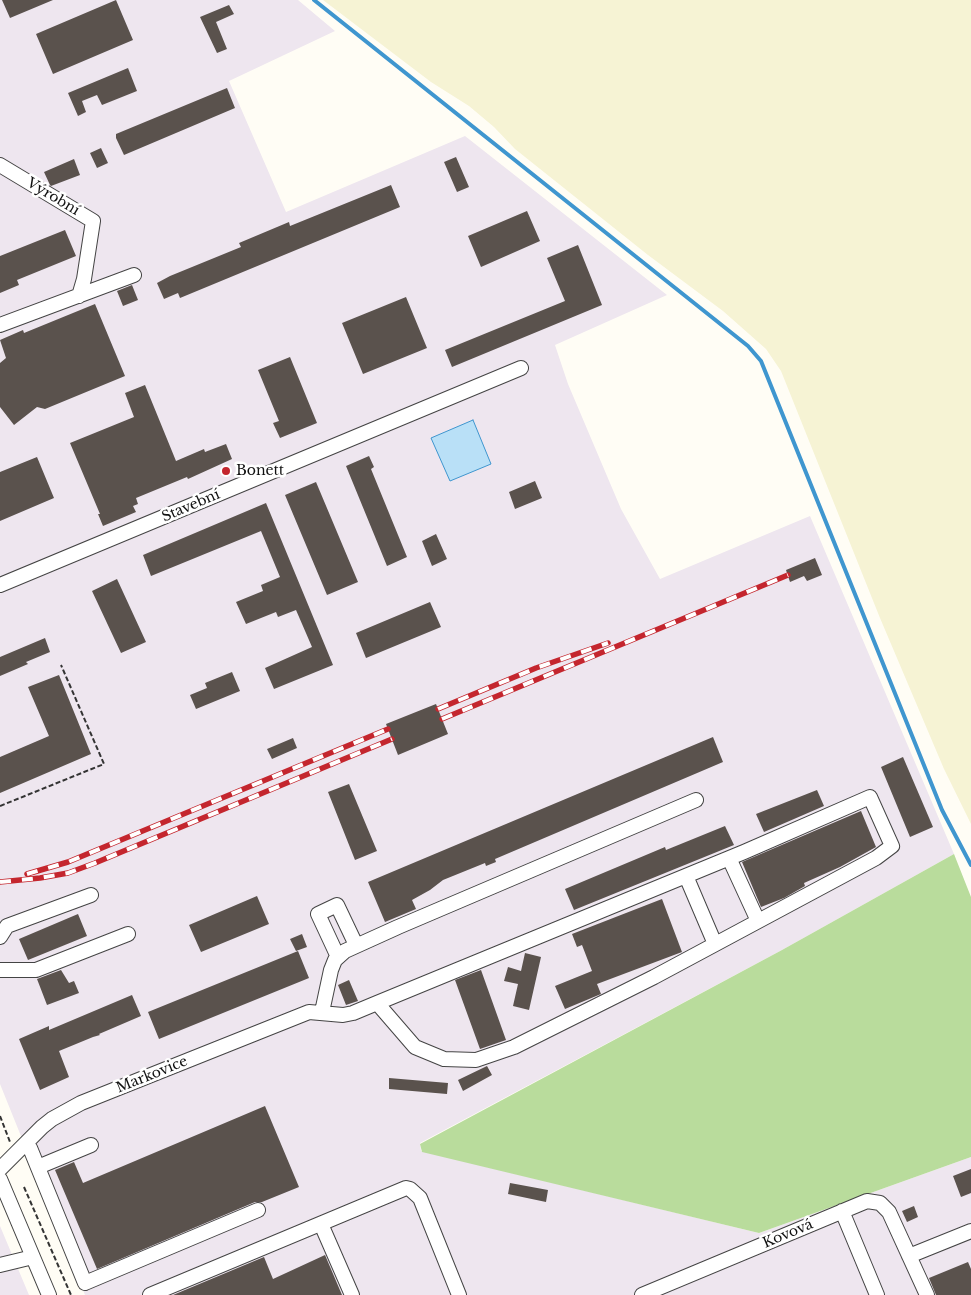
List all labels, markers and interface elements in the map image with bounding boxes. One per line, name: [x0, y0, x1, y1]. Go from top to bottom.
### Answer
street label: Výrobní: [24, 175, 82, 219]
place label: Bonett: [236, 463, 284, 479]
marker: Bonett: [220, 465, 232, 477]
street label: Stavební: [159, 486, 223, 526]
street label: Markovice: [114, 1053, 190, 1097]
street label: Kovová: [760, 1216, 816, 1252]

